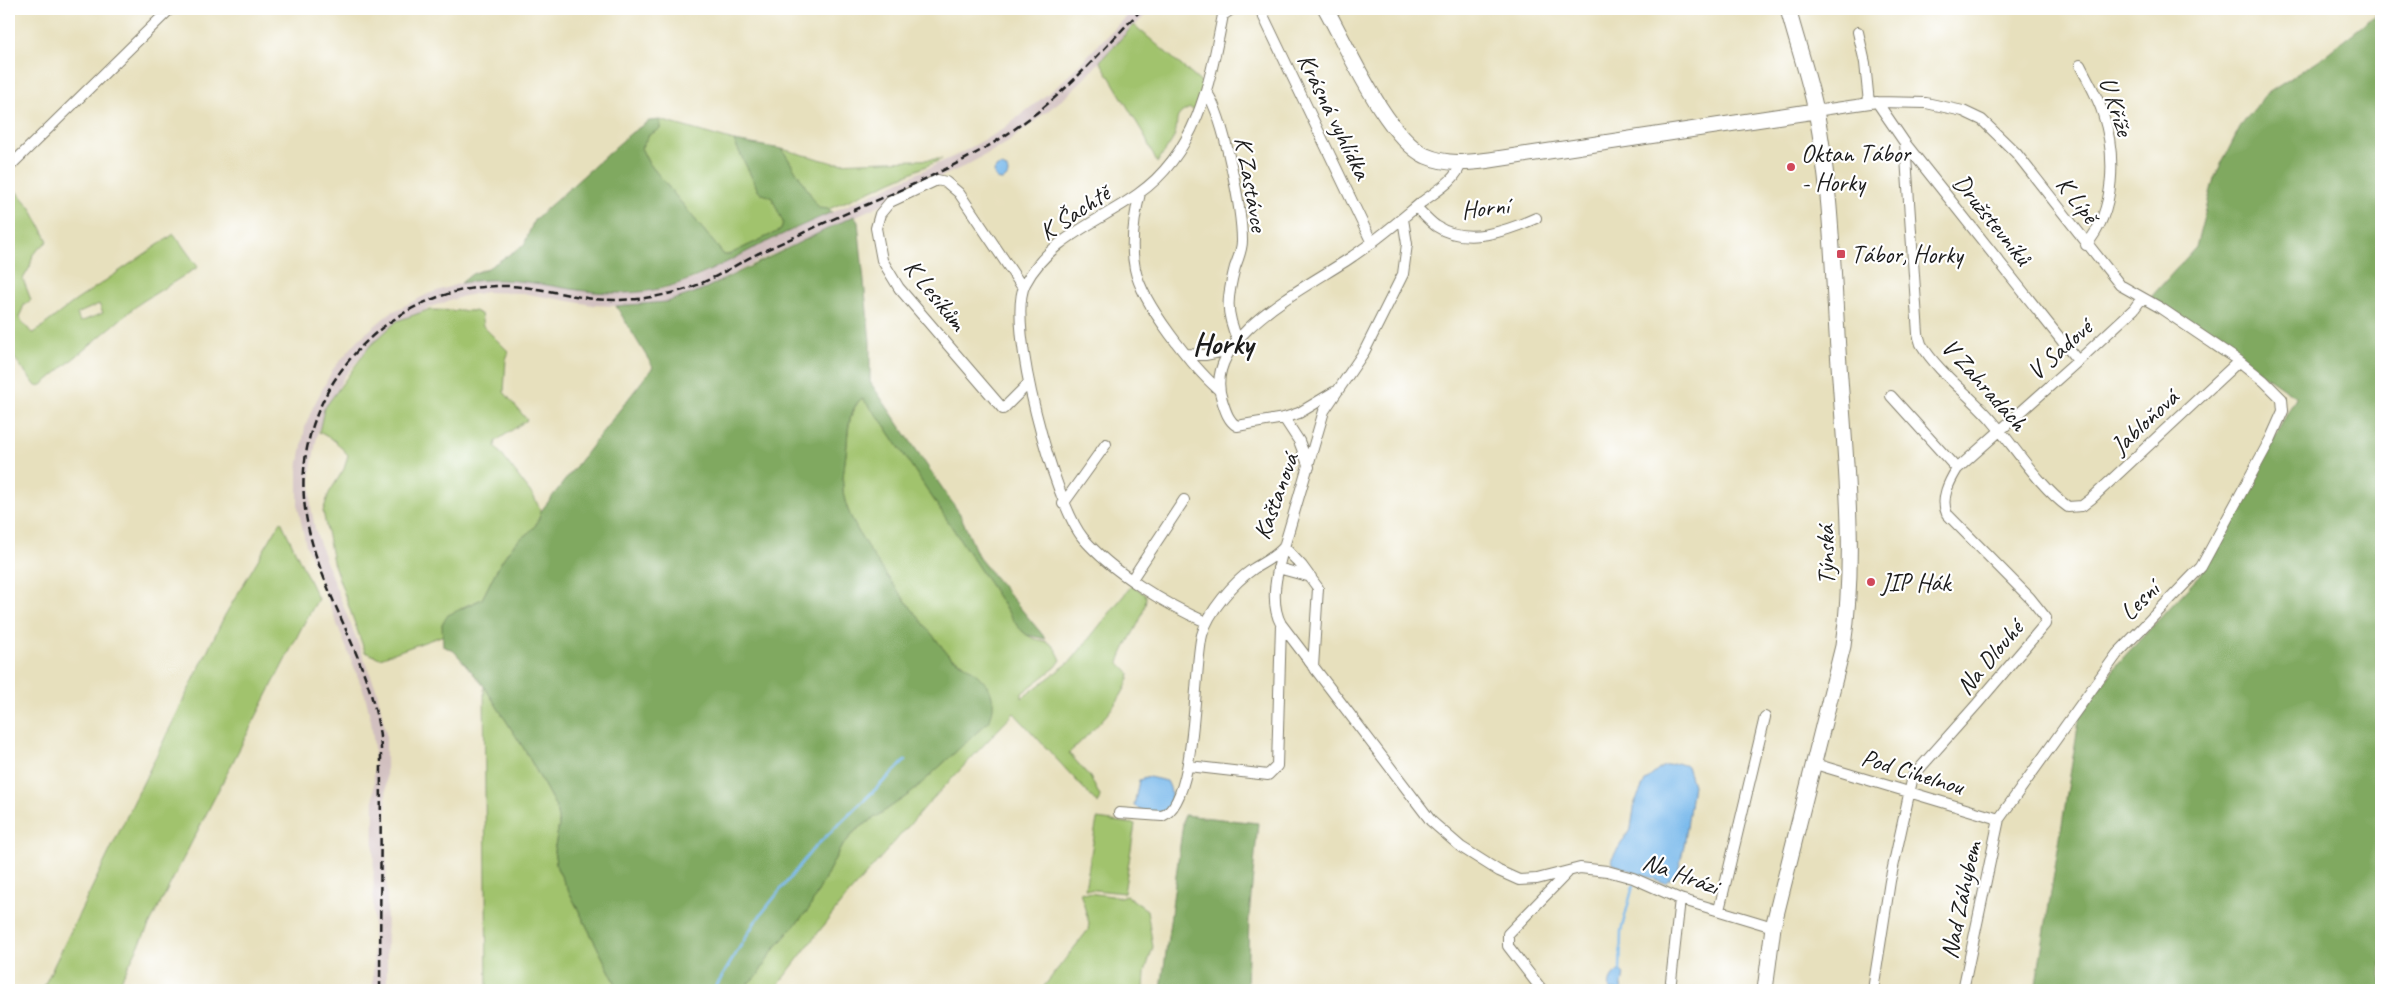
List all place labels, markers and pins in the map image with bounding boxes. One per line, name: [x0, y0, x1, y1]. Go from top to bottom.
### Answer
place label: Oktan Tábor - Horky: [1801, 138, 1912, 199]
marker: Oktan Tábor - Horky: [1785, 161, 1797, 173]
place label: Tábor, Horky: [1851, 239, 1965, 271]
marker: Tábor, Horky: [1835, 248, 1847, 260]
place label: JIP Hák: [1880, 567, 1952, 599]
marker: JIP Hák: [1865, 576, 1877, 588]

